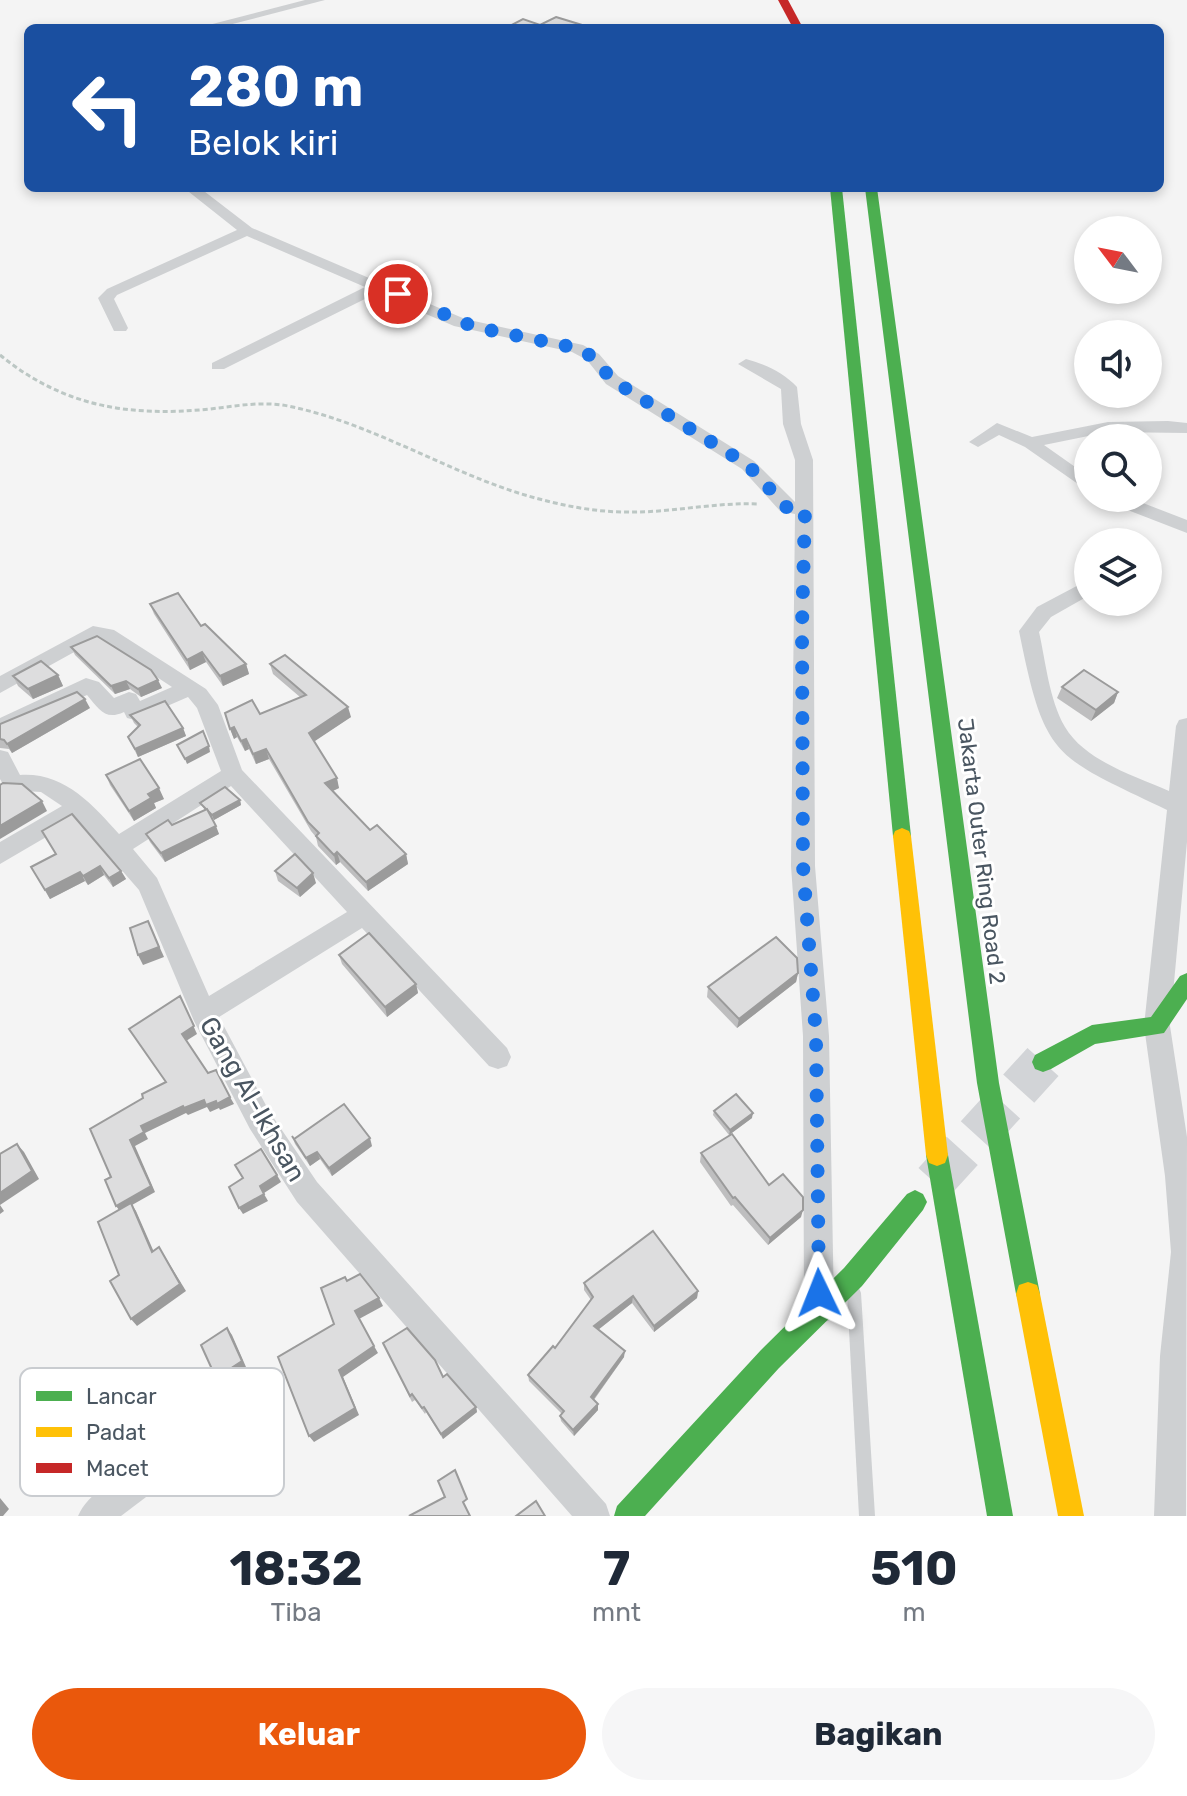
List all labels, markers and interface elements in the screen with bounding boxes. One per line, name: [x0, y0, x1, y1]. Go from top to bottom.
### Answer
text: 280 m: [188, 54, 364, 120]
icon: left: [56, 56, 160, 160]
text: Belok kiri: [188, 121, 338, 164]
north arrow: [1074, 216, 1162, 304]
map controls: [1074, 216, 1162, 616]
pin: [364, 260, 432, 328]
icon: arrive: [376, 272, 420, 316]
button: sound: [1074, 320, 1162, 408]
button: search: [1074, 424, 1162, 512]
button: layers: [1074, 528, 1162, 616]
street label: Jakarta Outer Ring Road 2: [952, 716, 1011, 986]
street label: Gang Al-Ikhsan: [193, 1011, 312, 1187]
position arrow: [777, 1251, 861, 1335]
legend: [20, 1368, 284, 1496]
text: Lancar: [86, 1383, 157, 1410]
text: Padat: [86, 1419, 146, 1446]
text: Macet: [86, 1455, 149, 1482]
text: 18:32: [229, 1540, 363, 1597]
text: 7: [603, 1540, 630, 1597]
text: 510: [870, 1540, 958, 1597]
text: Tiba: [270, 1597, 322, 1628]
text: mnt: [592, 1597, 641, 1628]
text: m: [902, 1597, 926, 1628]
button: Keluar: [32, 1688, 586, 1780]
button: Bagikan: [602, 1688, 1155, 1780]

